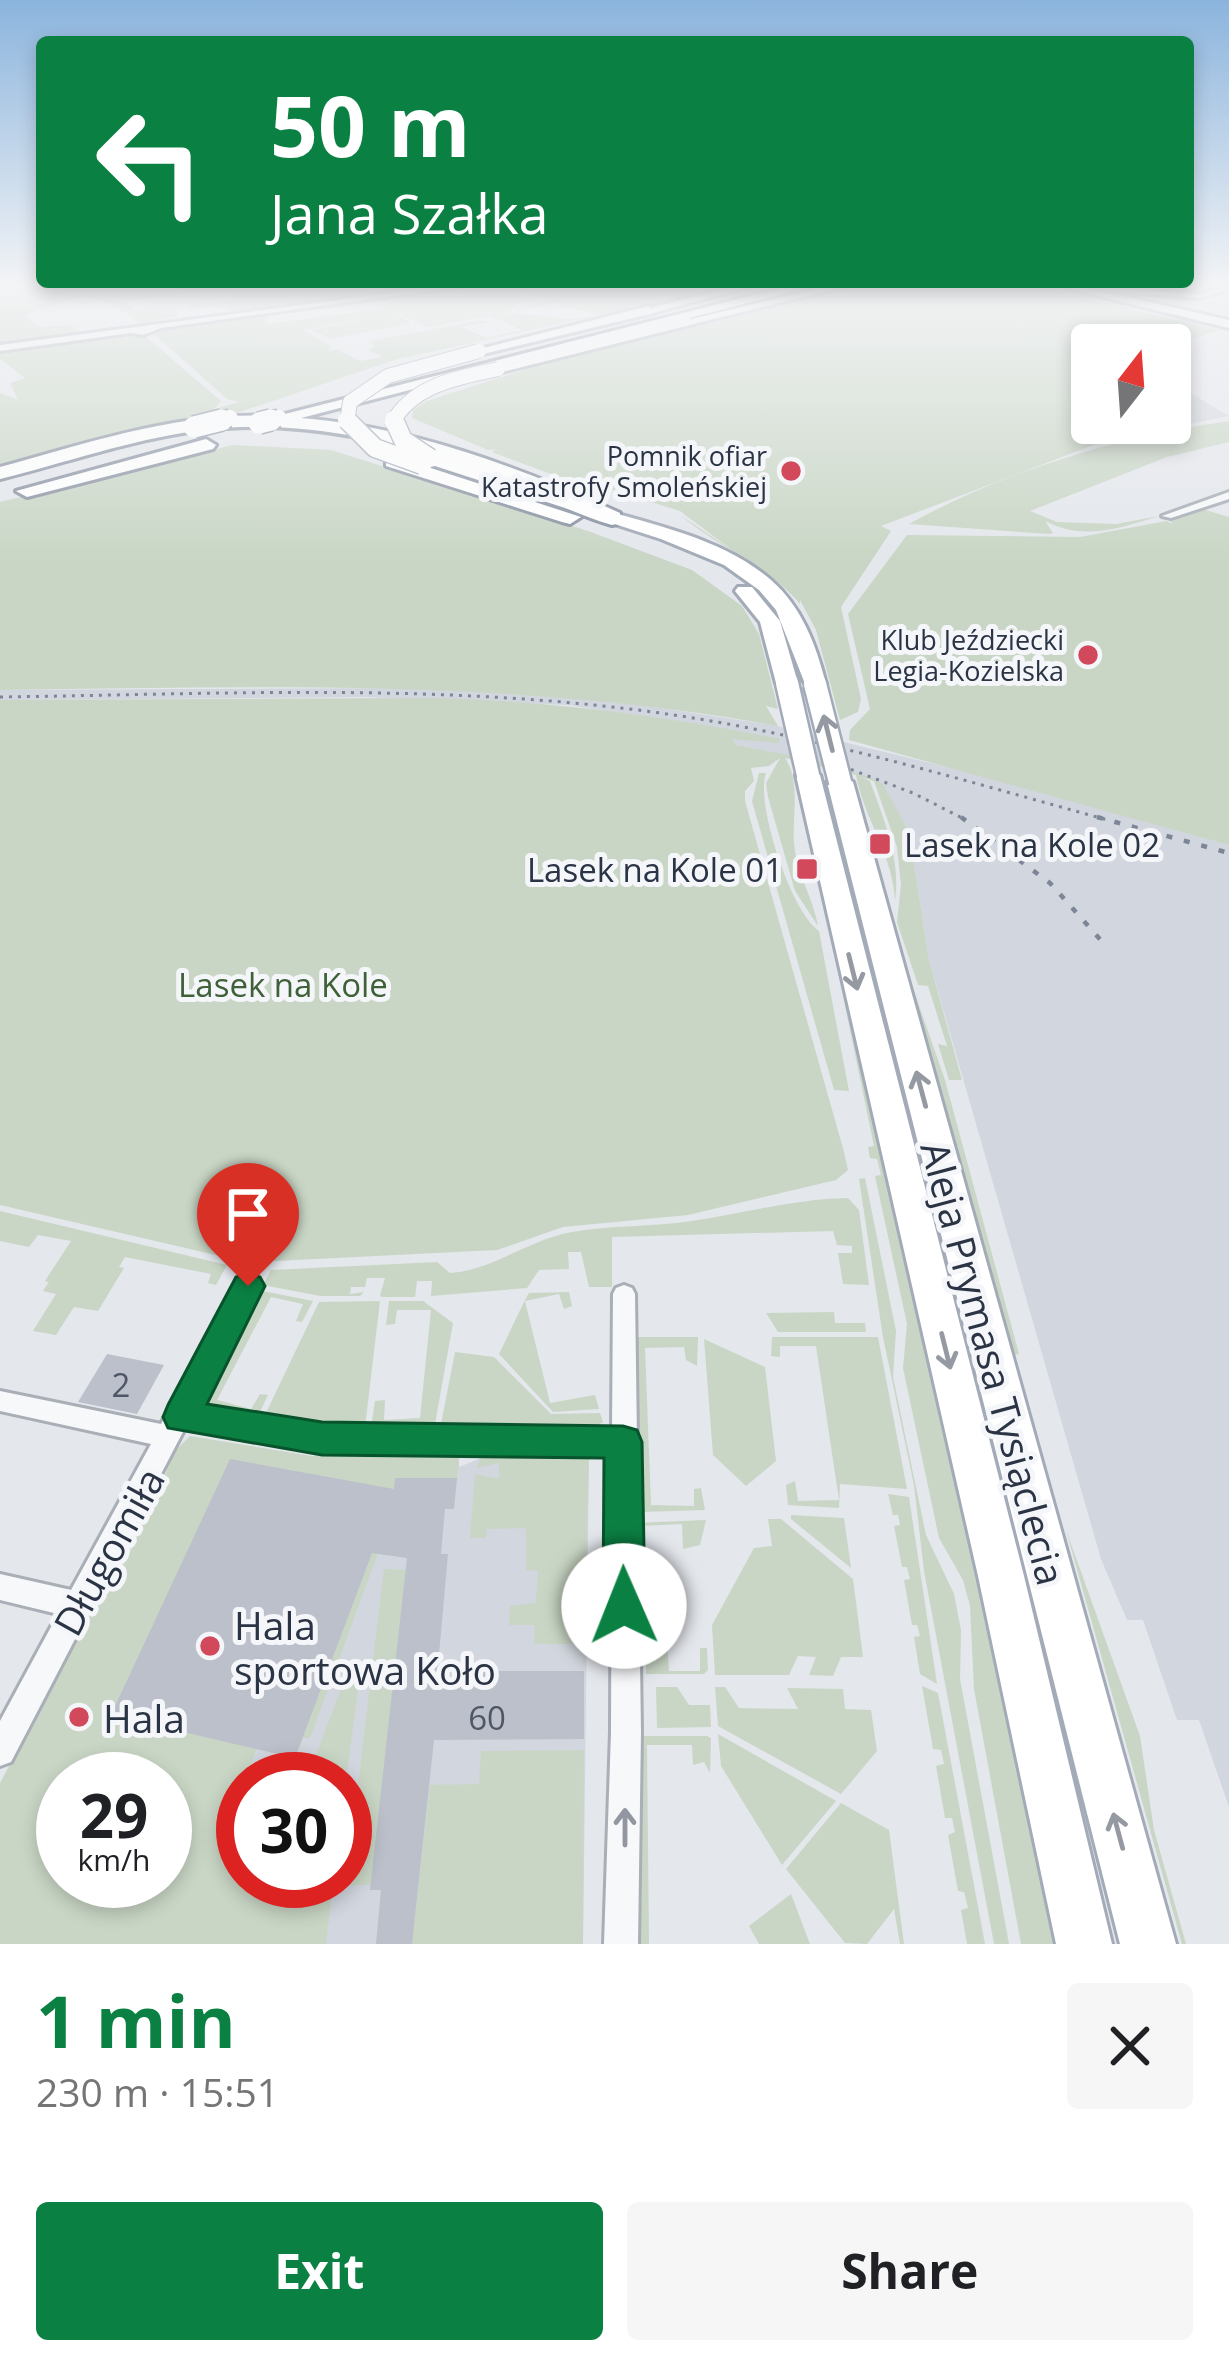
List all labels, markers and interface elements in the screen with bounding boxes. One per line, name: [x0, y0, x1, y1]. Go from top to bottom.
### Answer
text: 50 m: [270, 67, 470, 182]
icon: left: [72, 84, 228, 240]
text: Jana Szałka: [270, 176, 549, 250]
north arrow: [1071, 324, 1191, 444]
map controls: [1071, 324, 1191, 444]
place label: Pomnik ofiar Katastrofy Smoleńskiej: [481, 437, 767, 505]
marker: Pomnik ofiar Katastrofy Smoleńskiej: [778, 458, 804, 484]
place label: Klub Jeździecki Legia-Kozielska: [873, 621, 1064, 689]
marker: Klub Jeździecki Legia-Kozielska: [1075, 642, 1101, 668]
one-way arrow: [816, 715, 838, 753]
place label: Lasek na Kole 02: [904, 822, 1160, 867]
marker: Lasek na Kole 02: [867, 831, 893, 857]
place label: Lasek na Kole 01: [527, 847, 783, 892]
marker: Lasek na Kole 01: [794, 856, 820, 882]
one-way arrow: [843, 953, 865, 991]
park label: Lasek na Kole: [178, 962, 388, 1007]
one-way arrow: [909, 1070, 931, 1108]
street label: Aleja Prymasa Tysiąclecia: [909, 1135, 1079, 1591]
pin: [197, 1163, 299, 1286]
icon: arrive: [215, 1181, 281, 1247]
one-way arrow: [936, 1331, 958, 1369]
house number: 2: [112, 1362, 130, 1407]
street label: Długomiła: [40, 1458, 176, 1644]
position arrow: [561, 1543, 687, 1669]
place label: Hala sportowa Koło: [234, 1598, 496, 1696]
marker: Hala sportowa Koło: [197, 1633, 223, 1659]
place label: Hala: [103, 1691, 185, 1744]
house number: 60: [468, 1695, 506, 1740]
marker: Hala: [66, 1704, 92, 1730]
speed limit sign: 30: [216, 1752, 372, 1908]
text: 29: [80, 1774, 148, 1856]
one-way arrow: [614, 1808, 637, 1847]
one-way arrow: [1106, 1813, 1128, 1851]
text: km/h: [78, 1839, 150, 1880]
text: 1 min: [36, 1971, 236, 2069]
button: close: [1067, 1983, 1193, 2109]
text: 230 m · 15:51: [36, 2065, 279, 2118]
button: Exit: [36, 2202, 603, 2340]
button: Share: [627, 2202, 1193, 2340]

